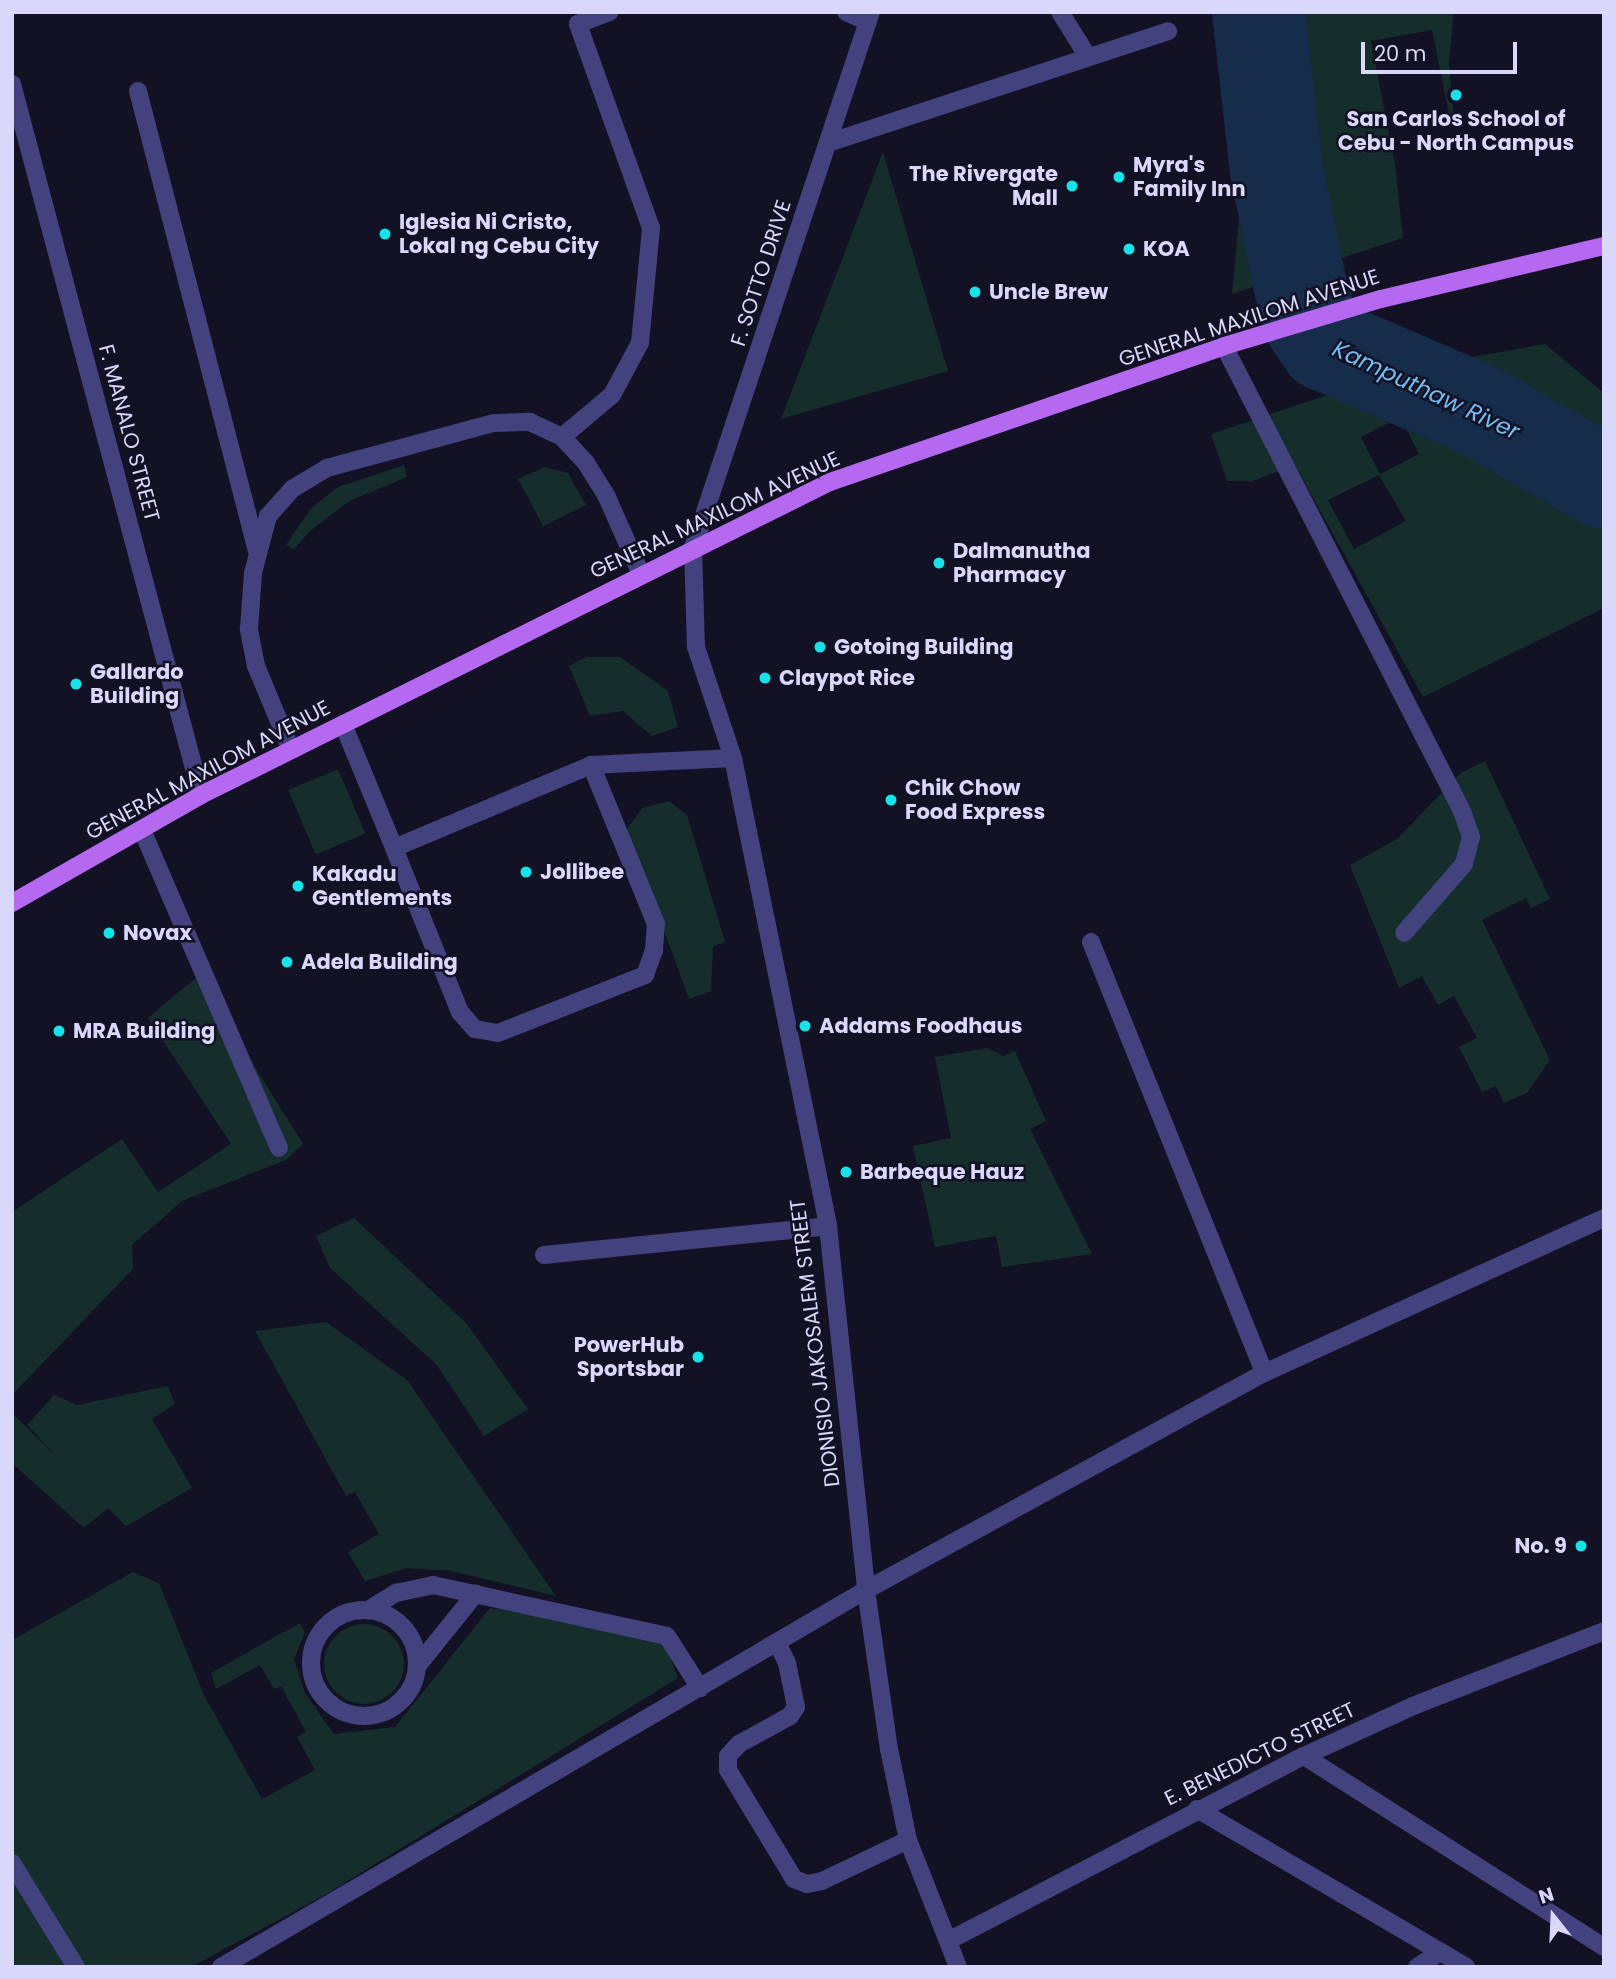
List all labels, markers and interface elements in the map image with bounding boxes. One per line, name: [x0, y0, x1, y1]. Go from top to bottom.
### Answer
scale bar: [1364, 28, 1520, 72]
text: 20 m: [1374, 39, 1427, 68]
marker: San Carlos School of Cebu - North Campus: [1448, 87, 1464, 103]
place label: San Carlos School of Cebu - North Campus: [1338, 106, 1574, 156]
place label: Myra's Family Inn: [1133, 152, 1246, 202]
place label: The Rivergate Mall: [909, 161, 1058, 211]
marker: Myra's Family Inn: [1111, 169, 1127, 185]
marker: The Rivergate Mall: [1064, 178, 1080, 194]
street label: F. SOTTO DRIVE: [726, 197, 796, 349]
place label: Iglesia Ni Cristo, Lokal ng Cebu City: [399, 209, 599, 259]
marker: Iglesia Ni Cristo, Lokal ng Cebu City: [377, 226, 393, 242]
place label: KOA: [1143, 236, 1190, 262]
marker: KOA: [1121, 241, 1137, 257]
street label: GENERAL MAXILOM AVENUE: [1115, 264, 1383, 372]
place label: Uncle Brew: [989, 279, 1108, 305]
marker: Uncle Brew: [967, 284, 983, 300]
water label: Kamputhaw River: [1328, 335, 1524, 445]
street label: F. MANALO STREET: [93, 342, 165, 524]
street label: GENERAL MAXILOM AVENUE: [586, 446, 844, 584]
place label: Dalmanutha Pharmacy: [953, 538, 1090, 588]
marker: Dalmanutha Pharmacy: [931, 555, 947, 571]
place label: Gotoing Building: [834, 634, 1014, 660]
marker: Gotoing Building: [812, 639, 828, 655]
place label: Gallardo Building: [90, 659, 184, 709]
place label: Claypot Rice: [779, 665, 915, 691]
marker: Claypot Rice: [757, 670, 773, 686]
marker: Gallardo Building: [68, 676, 84, 692]
street label: GENERAL MAXILOM AVENUE: [82, 695, 334, 845]
place label: Chik Chow Food Express: [905, 775, 1045, 825]
marker: Chik Chow Food Express: [883, 792, 899, 808]
place label: Jollibee: [540, 859, 624, 885]
place label: Kakadu Gentlements: [312, 861, 452, 911]
marker: Jollibee: [518, 864, 534, 880]
marker: Kakadu Gentlements: [290, 878, 306, 894]
place label: Novax: [123, 920, 192, 946]
marker: Novax: [101, 925, 117, 941]
place label: Adela Building: [301, 949, 458, 975]
marker: Adela Building: [279, 954, 295, 970]
place label: Addams Foodhaus: [819, 1013, 1022, 1039]
place label: MRA Building: [73, 1018, 215, 1044]
marker: Addams Foodhaus: [797, 1018, 813, 1034]
marker: MRA Building: [51, 1023, 67, 1039]
place label: Barbeque Hauz: [860, 1159, 1024, 1185]
marker: Barbeque Hauz: [838, 1164, 854, 1180]
street label: DIONISIO JAKOSALEM STREET: [785, 1198, 845, 1488]
place label: PowerHub Sportsbar: [574, 1332, 684, 1382]
marker: PowerHub Sportsbar: [690, 1349, 706, 1365]
place label: No. 9: [1515, 1533, 1567, 1559]
marker: No. 9: [1573, 1538, 1589, 1554]
street label: E. BENEDICTO STREET: [1161, 1697, 1359, 1811]
north arrow: [1518, 1881, 1588, 1951]
text: N: [1535, 1881, 1557, 1911]

